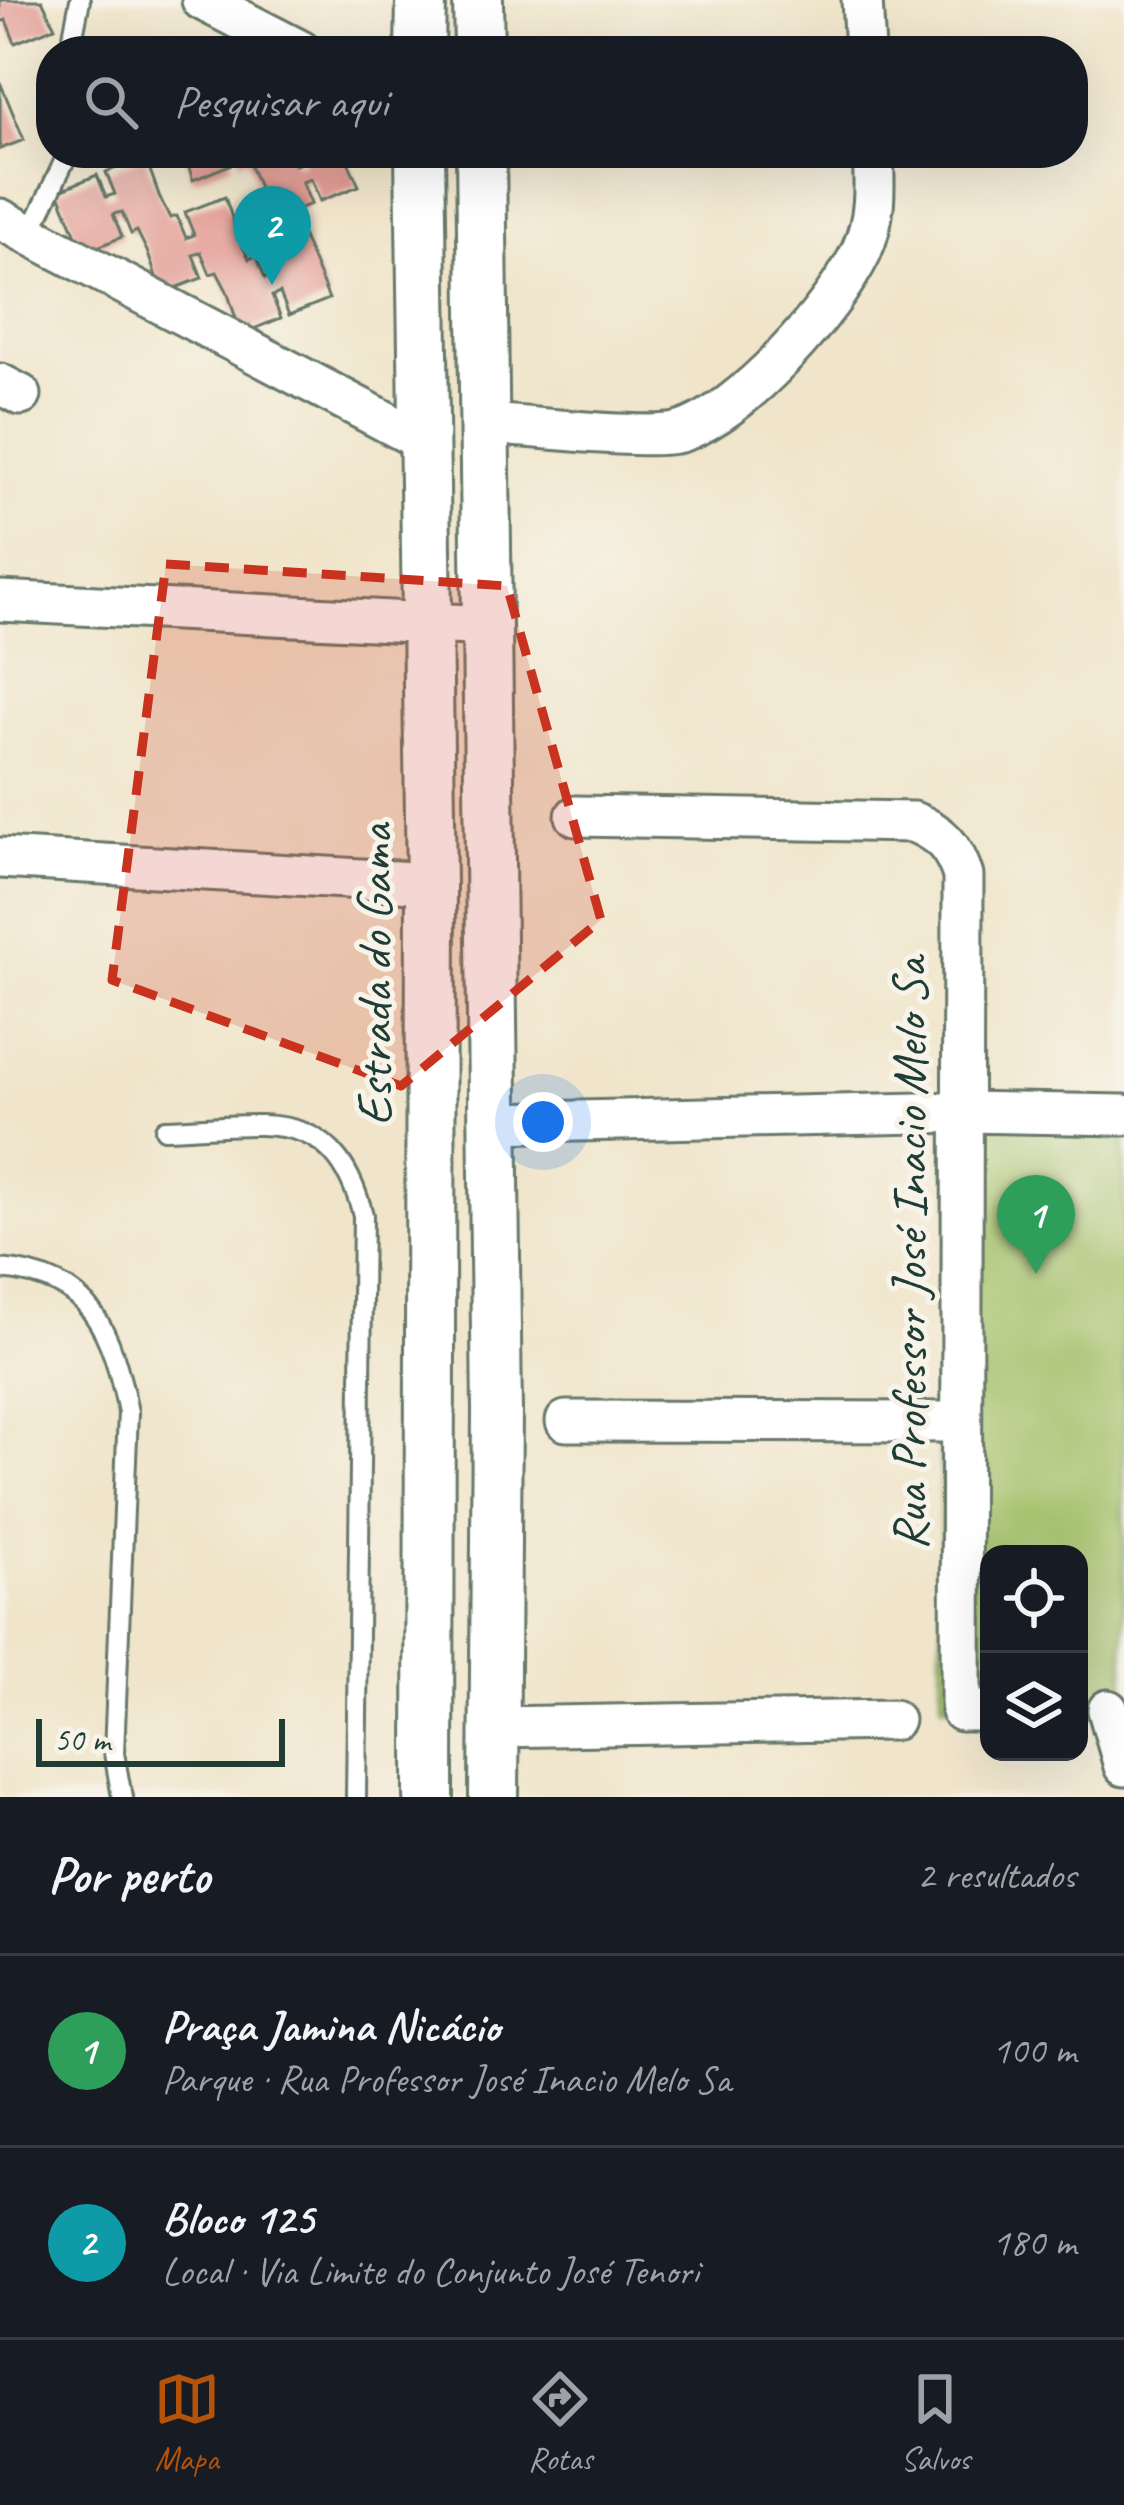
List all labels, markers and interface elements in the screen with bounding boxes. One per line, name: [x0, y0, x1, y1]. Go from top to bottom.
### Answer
search box: [36, 36, 1088, 168]
icon: search: [78, 69, 144, 135]
text: Pesquisar aqui: [174, 74, 388, 131]
pin: 2: [233, 186, 311, 285]
street label: Estrada do Gama: [342, 821, 406, 1126]
street label: Rua Professor José Inacio Melo Sa: [877, 954, 941, 1550]
your location: [513, 1092, 573, 1152]
pin: 1: [997, 1175, 1075, 1274]
map controls: [980, 1545, 1088, 1761]
button: locate: [980, 1545, 1088, 1653]
button: layers: [980, 1653, 1088, 1761]
scale bar: [36, 1713, 285, 1766]
text: 50 m: [54, 1719, 110, 1761]
text: Por perto: [48, 1843, 210, 1907]
text: 2 resultados: [917, 1851, 1076, 1900]
text: Praça Jamina Nicácio: [162, 1998, 500, 2055]
text: 1: [78, 2026, 96, 2075]
text: 100 m: [992, 2026, 1076, 2075]
text: Parque · Rua Professor José Inacio Melo Sa: [162, 2055, 731, 2104]
text: Bloco 125: [162, 2190, 314, 2247]
text: 2: [78, 2218, 96, 2267]
text: 180 m: [992, 2218, 1076, 2267]
text: Local · Via Limite do Conjunto José Tenori: [162, 2247, 699, 2296]
tab: Mapa: [154, 2366, 220, 2480]
tab: Rotas: [527, 2366, 593, 2480]
tab: Salvos: [901, 2366, 970, 2480]

